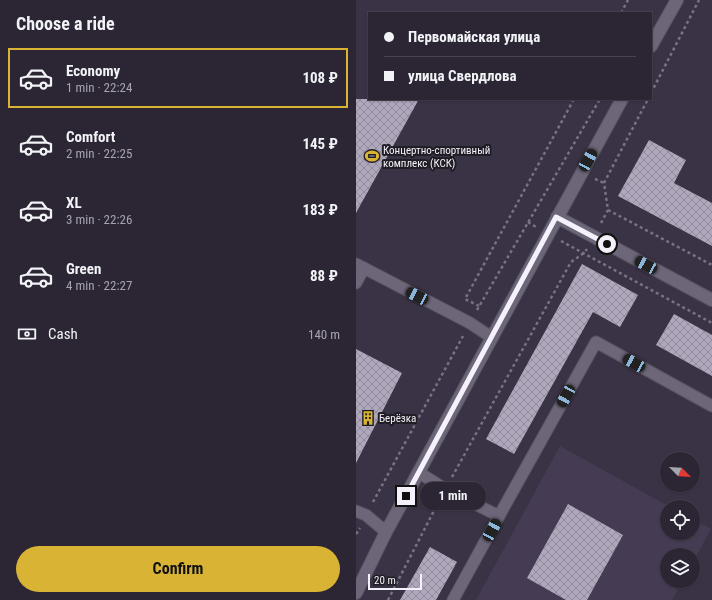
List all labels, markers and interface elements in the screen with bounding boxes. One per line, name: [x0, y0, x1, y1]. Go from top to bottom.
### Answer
text: Choose a ride: [16, 13, 115, 34]
text: Первомайская улица: [408, 28, 540, 46]
icon: car: [18, 60, 54, 96]
text: Economy: [66, 62, 120, 80]
text: улица Свердлова: [408, 67, 517, 85]
text: 108 ₽: [302, 69, 338, 87]
text: 1 min · 22:24: [66, 80, 132, 95]
icon: car: [18, 126, 54, 162]
text: Comfort: [66, 128, 115, 146]
text: 145 ₽: [302, 135, 338, 153]
place label: Концертно-спортивный комплекс (КСК): [383, 144, 490, 170]
text: 2 min · 22:25: [66, 146, 132, 161]
car: [577, 147, 599, 173]
sports icon: Концертно-спортивный комплекс (КСК): [364, 148, 380, 164]
icon: car: [18, 192, 54, 228]
text: XL: [66, 194, 82, 212]
text: 183 ₽: [302, 201, 338, 219]
text: 3 min · 22:26: [66, 212, 132, 227]
route start: [598, 235, 616, 253]
car: [633, 254, 659, 276]
icon: car: [18, 258, 54, 294]
text: Green: [66, 260, 101, 278]
text: 88 ₽: [310, 267, 338, 285]
text: 4 min · 22:27: [66, 278, 132, 293]
car: [404, 285, 430, 307]
icon: cash: [16, 323, 38, 345]
text: Cash: [48, 325, 78, 343]
text: 140 m: [308, 327, 340, 342]
car: [621, 352, 647, 374]
car: [555, 383, 577, 409]
building icon: Берёзка: [360, 410, 376, 426]
place label: Берёзка: [379, 412, 416, 425]
north arrow: [660, 452, 700, 492]
map controls: [660, 452, 700, 588]
callout: 1 min: [420, 482, 486, 510]
route end: [397, 487, 415, 505]
text: 1 min: [439, 488, 467, 503]
button: locate: [660, 500, 700, 540]
car: [481, 517, 503, 543]
button: Confirm: [16, 546, 340, 592]
button: layers: [660, 548, 700, 588]
scale bar: [368, 572, 422, 591]
text: 20 m: [374, 574, 396, 587]

